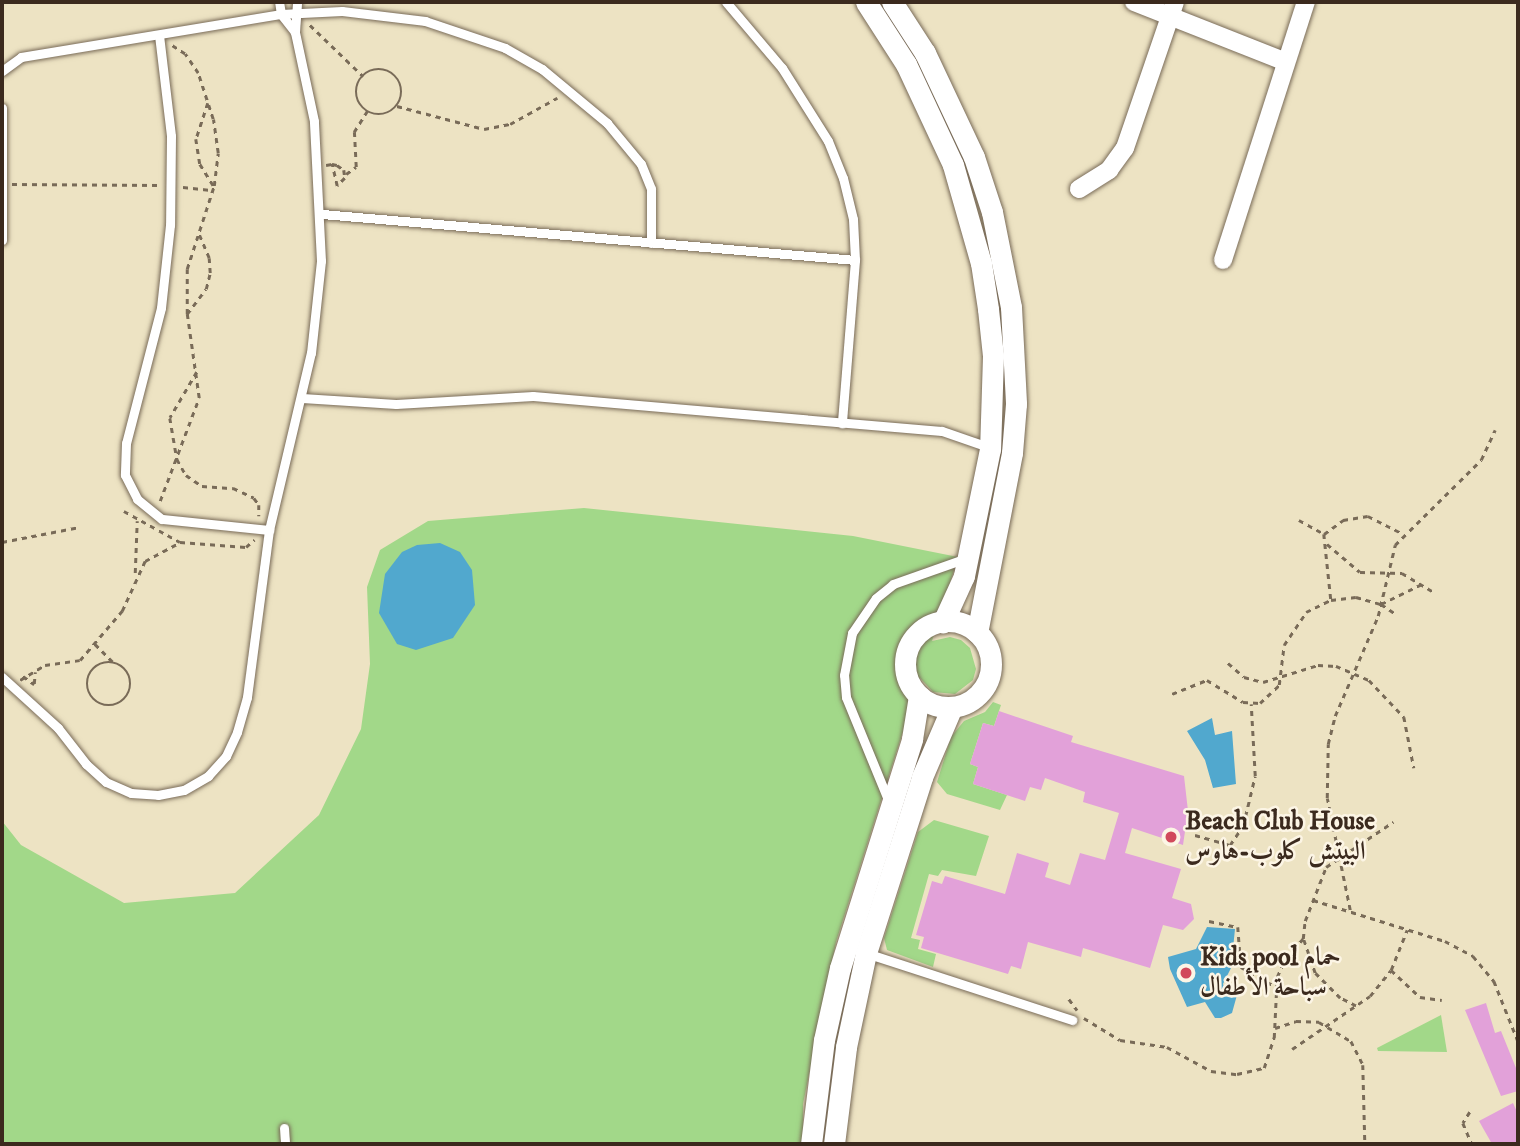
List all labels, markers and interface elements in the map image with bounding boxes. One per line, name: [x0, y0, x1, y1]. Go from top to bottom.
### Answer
place label: Beach Club House البيتش كلوب-هاوس: [1185, 806, 1375, 868]
marker: Beach Club House البيتش كلوب-هاوس: [1163, 829, 1179, 845]
place label: Kids pool حمام سباحة الأطفال: [1200, 942, 1341, 1004]
marker: Kids pool حمام سباحة الأطفال: [1178, 965, 1194, 981]

